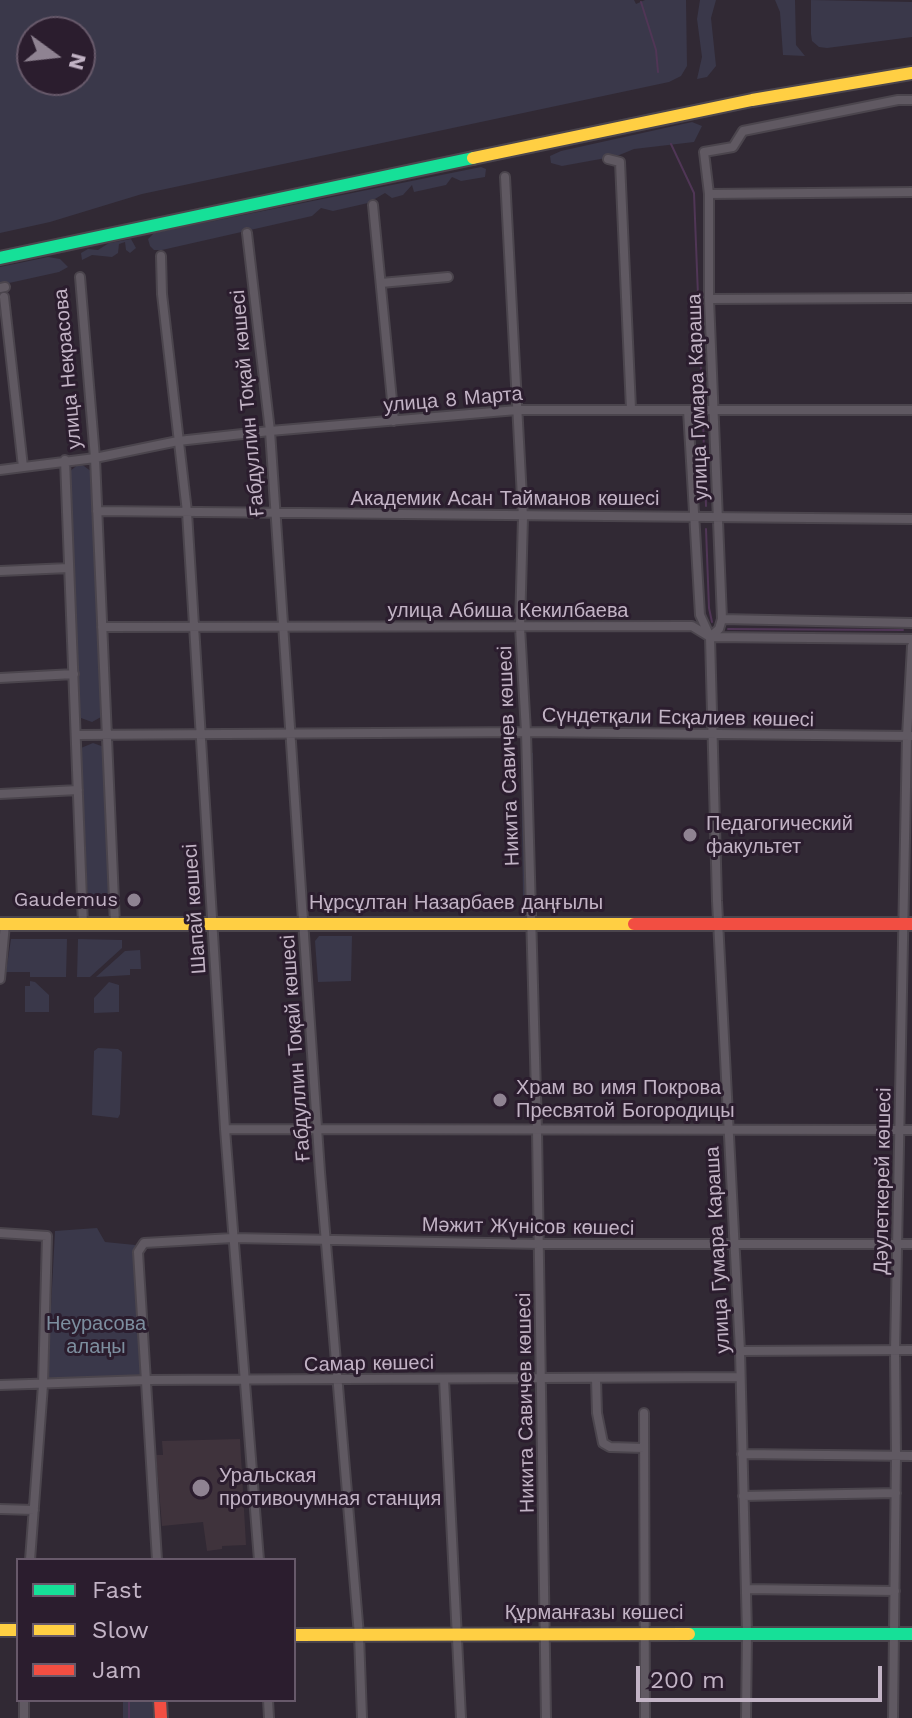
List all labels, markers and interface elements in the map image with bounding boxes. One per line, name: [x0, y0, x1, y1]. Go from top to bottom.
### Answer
north arrow: [16, 16, 96, 96]
text: N: [64, 51, 92, 73]
street label: улица Некрасова: [49, 288, 87, 450]
street label: Ғабдуллин Тоқай көшесі: [226, 289, 270, 517]
street label: улица Гумара Караша: [682, 293, 714, 501]
street label: улица 8 Марта: [382, 382, 524, 418]
street label: Академик Асан Тайманов көшесі: [351, 487, 659, 511]
street label: улица Абиша Кекилбаева: [388, 599, 628, 623]
street label: Никита Савичев көшесі: [493, 645, 525, 867]
street label: Сүндетқали Есқалиев көшесі: [542, 704, 814, 732]
place label: Педагогический факультет: [706, 812, 853, 859]
marker: Педагогический факультет: [681, 826, 699, 844]
street label: Шапай көшесі: [178, 843, 212, 975]
place label: Gaudemus: [14, 888, 118, 912]
marker: Gaudemus: [125, 891, 143, 909]
street label: Нұрсұлтан Назарбаев даңғылы: [309, 891, 603, 915]
street label: Ғабдуллин Тоқай көшесі: [276, 934, 316, 1162]
place label: Храм во имя Покрова Пресвятой Богородицы: [516, 1076, 735, 1123]
street label: Дәулеткерей көшесі: [869, 1087, 897, 1275]
marker: Храм во имя Покрова Пресвятой Богородицы: [491, 1091, 509, 1109]
street label: улица Гумара Караша: [701, 1146, 735, 1354]
street label: Мәжит Жүнісов көшесі: [422, 1213, 634, 1241]
street label: Никита Савичев көшесі: [512, 1293, 540, 1513]
park label: Неурасова алаңы: [46, 1312, 146, 1359]
street label: Самар көшесі: [304, 1351, 434, 1377]
place label: Уральская противочумная станция: [219, 1464, 441, 1511]
marker: Уральская противочумная станция: [190, 1477, 212, 1499]
legend: [16, 1558, 296, 1702]
text: Fast: [92, 1576, 142, 1604]
street label: Құрманғазы көшесі: [505, 1601, 683, 1625]
text: Slow: [92, 1616, 149, 1644]
scale bar: [640, 1650, 886, 1700]
text: Jam: [92, 1656, 142, 1684]
text: 200 m: [650, 1666, 725, 1694]

